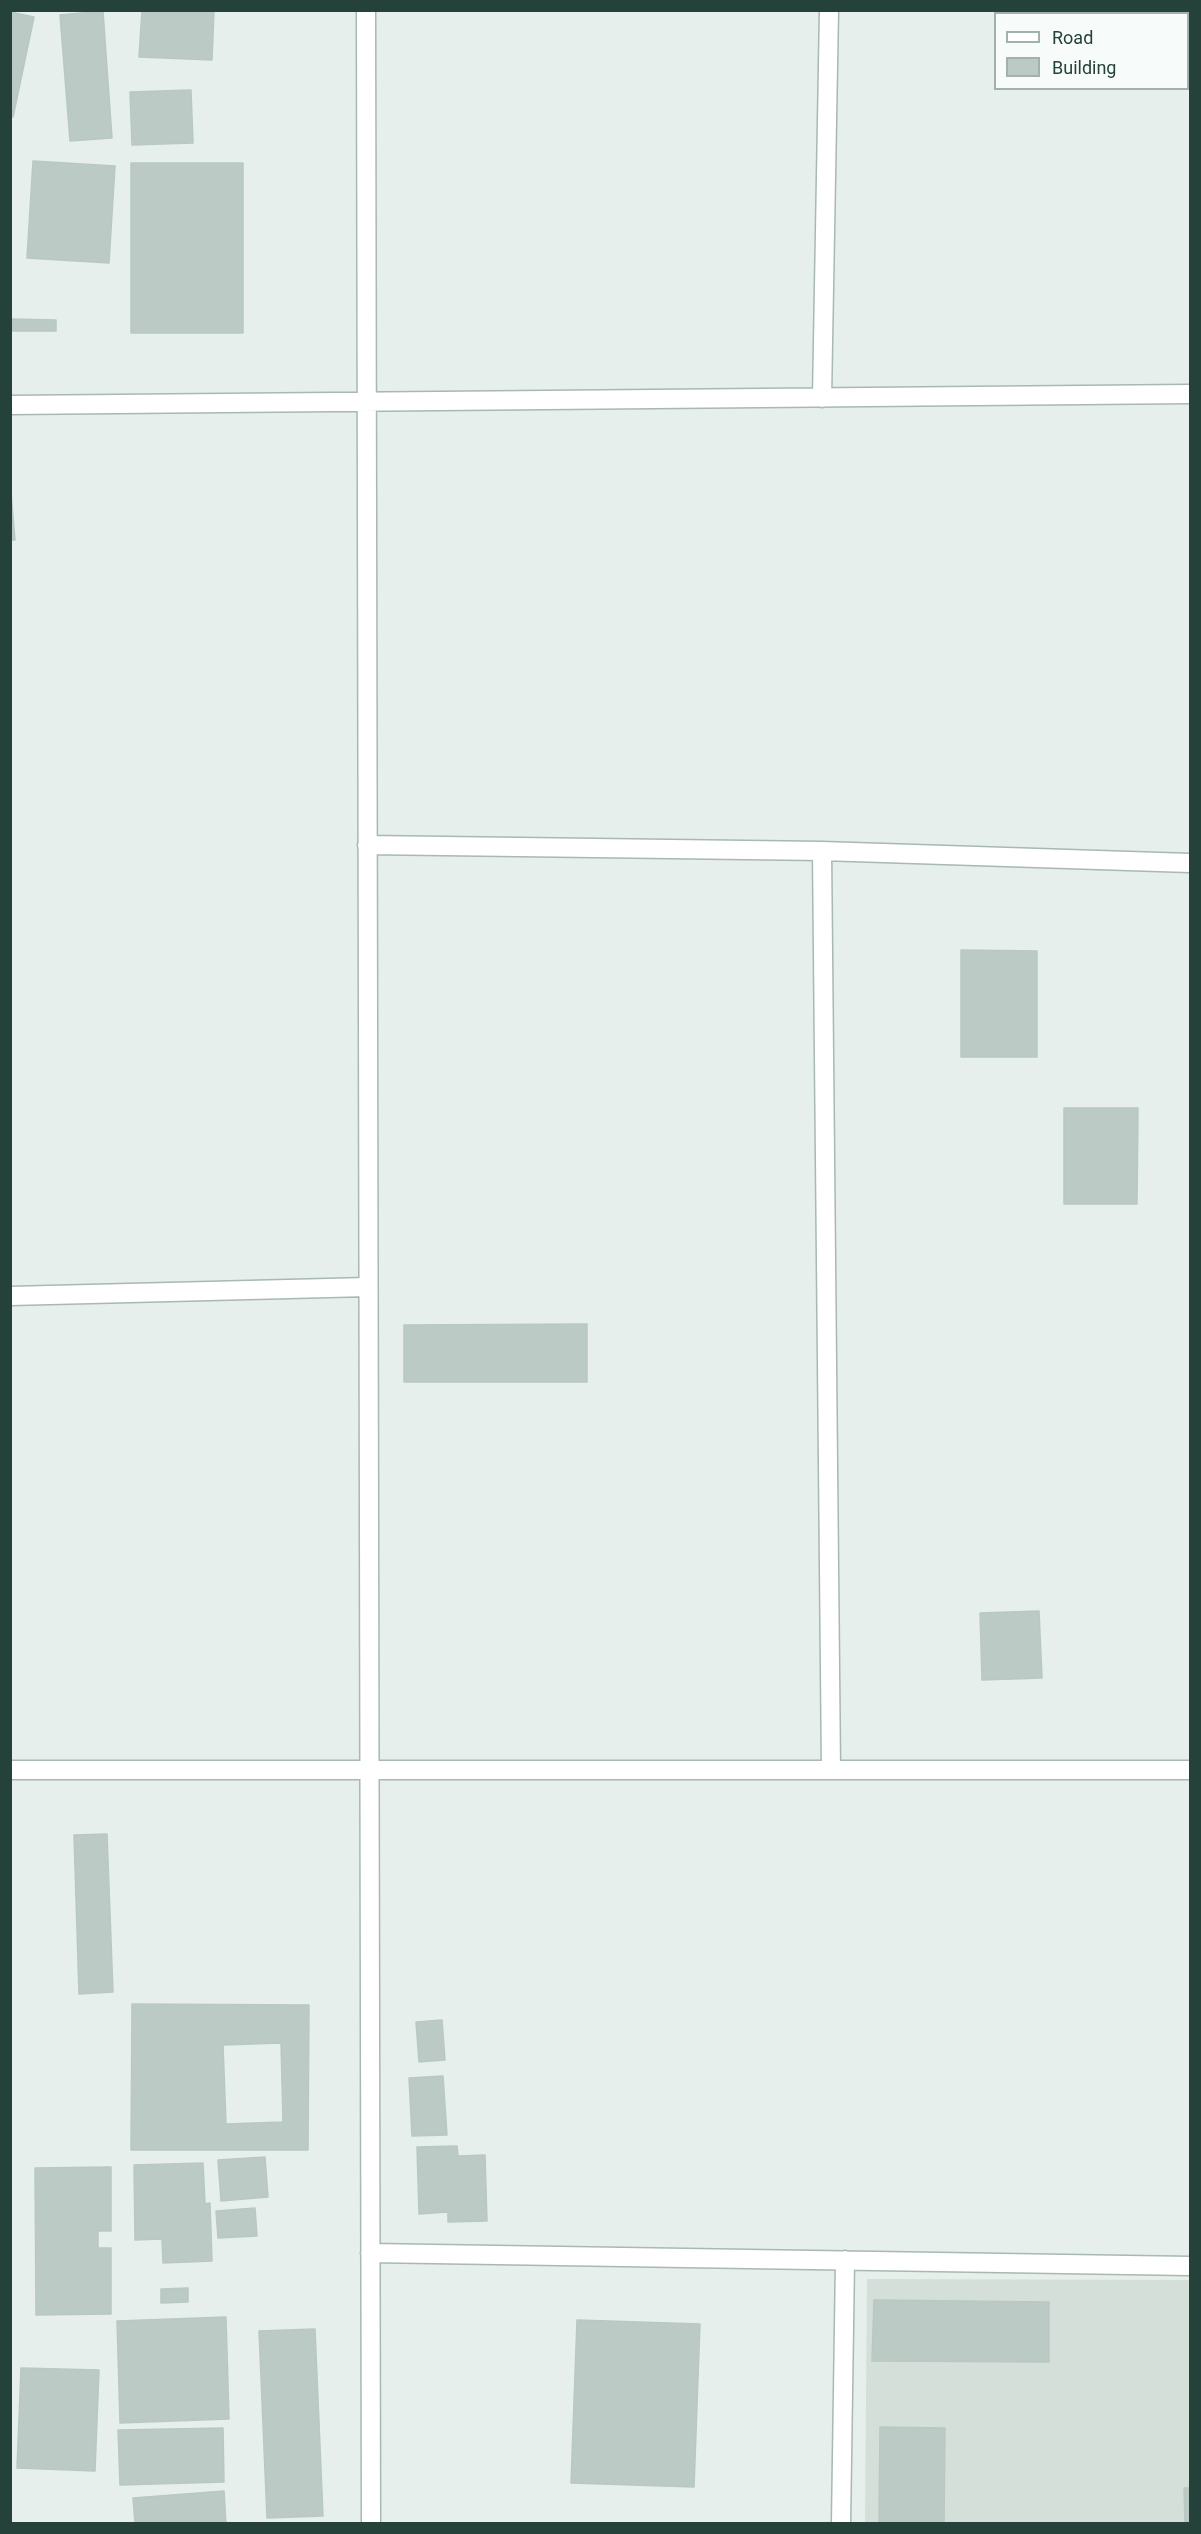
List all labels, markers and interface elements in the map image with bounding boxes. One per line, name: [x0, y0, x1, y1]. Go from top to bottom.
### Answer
legend: [994, 12, 1189, 90]
text: Road: [1052, 27, 1093, 48]
text: Building: [1052, 57, 1116, 78]

